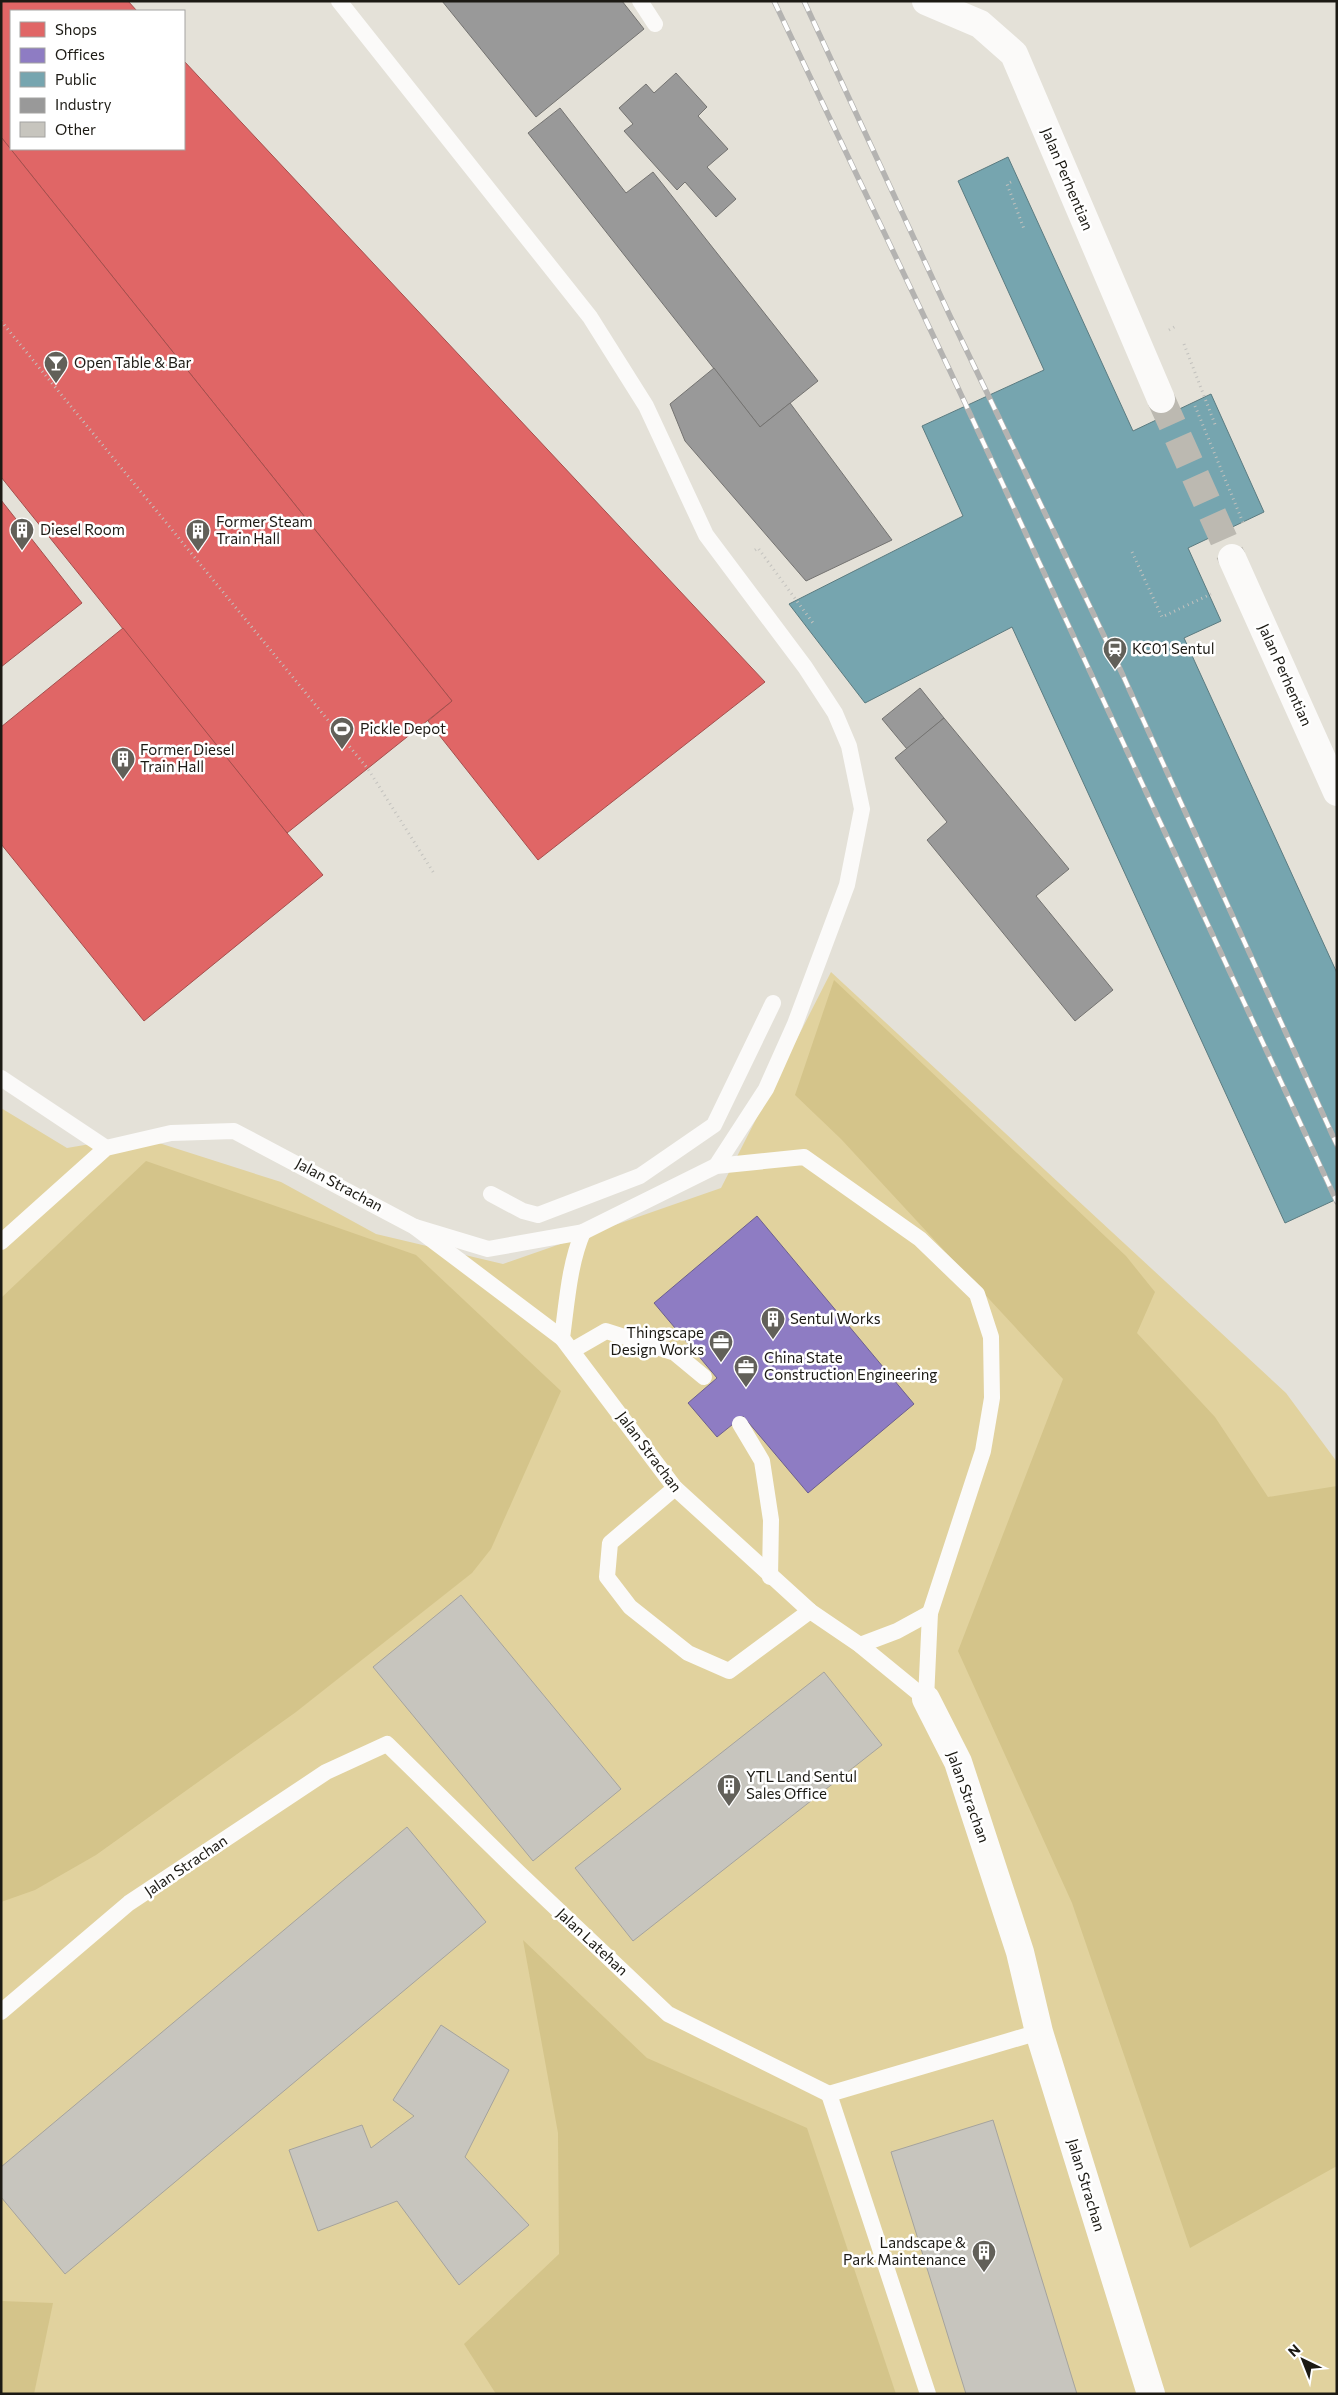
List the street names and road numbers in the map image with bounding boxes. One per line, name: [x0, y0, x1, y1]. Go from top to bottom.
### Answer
street label: Jalan Perhentian: [1038, 124, 1098, 233]
street label: Jalan Perhentian: [1255, 621, 1316, 728]
street label: Jalan Strachan: [293, 1154, 386, 1215]
street label: Jalan Strachan: [614, 1408, 686, 1495]
street label: Jalan Strachan: [944, 1748, 994, 1845]
street label: Jalan Strachan: [140, 1831, 230, 1900]
street label: Jalan Latehan: [553, 1904, 632, 1979]
street label: Jalan Strachan: [1064, 2136, 1110, 2233]

